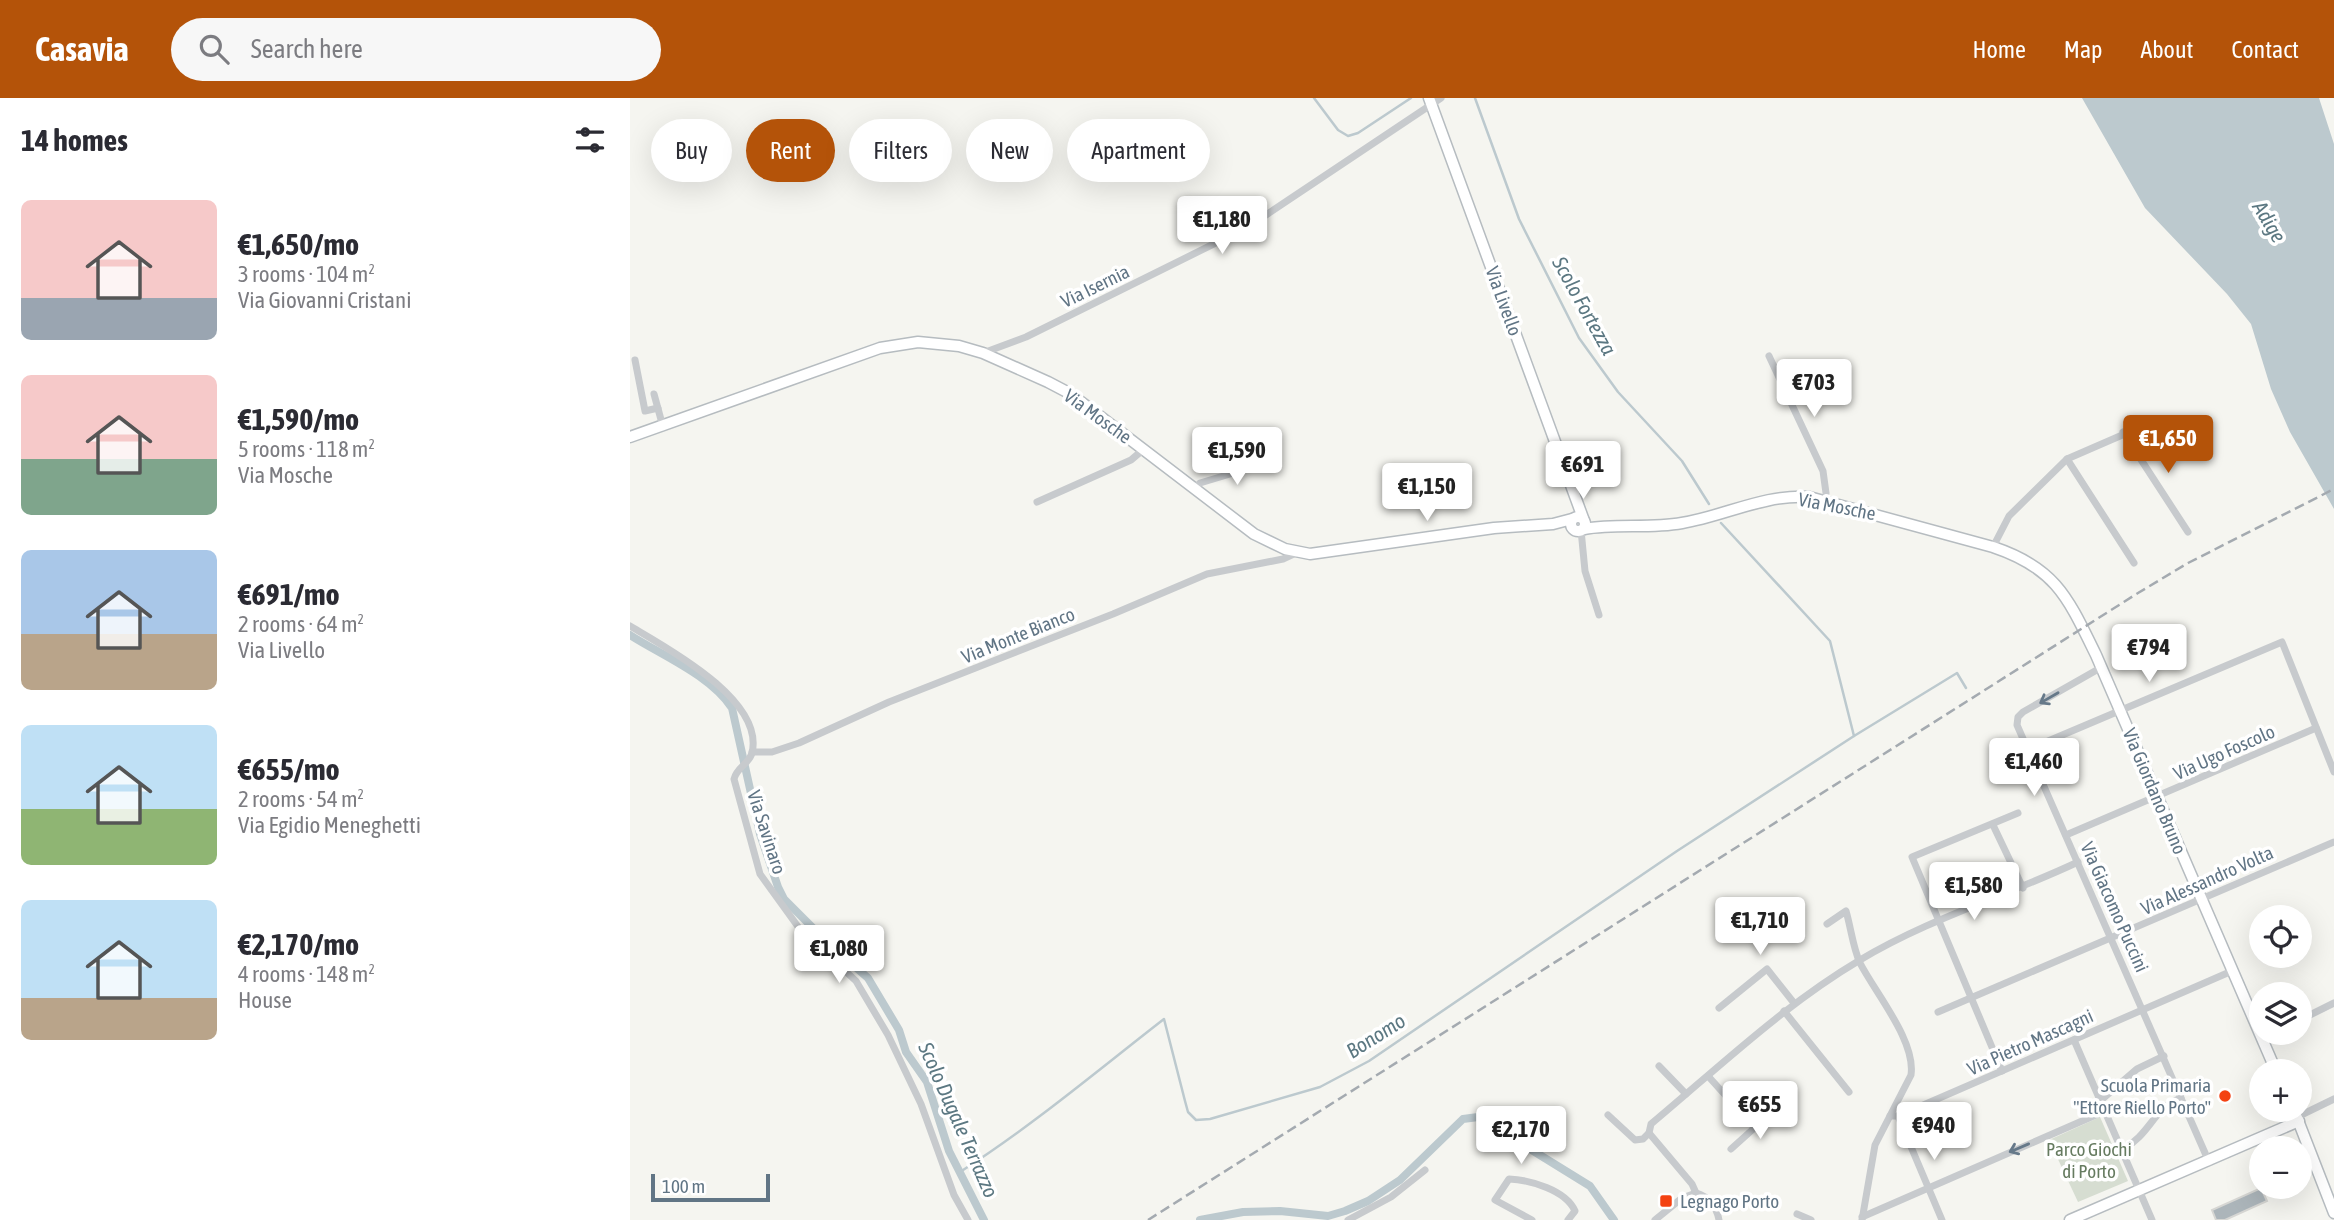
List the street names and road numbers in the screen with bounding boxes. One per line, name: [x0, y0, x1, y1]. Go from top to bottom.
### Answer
street label: Via Isernia: [1057, 260, 1133, 312]
street label: Via Livello: [1481, 263, 1527, 339]
street label: Via Mosche: [1060, 384, 1136, 448]
street label: Via Mosche: [1796, 488, 1878, 524]
street label: Via Monte Bianco: [958, 602, 1078, 668]
street label: Via Ugo Foscolo: [2170, 720, 2278, 784]
street label: Via Giordano Bruno: [2119, 725, 2191, 857]
street label: Via Savinaro: [743, 787, 791, 877]
street label: Via Giacomo Puccini: [2076, 839, 2154, 975]
street label: Via Alessandro Volta: [2137, 841, 2277, 919]
street label: Via Pietro Mascagni: [1964, 1004, 2096, 1080]

